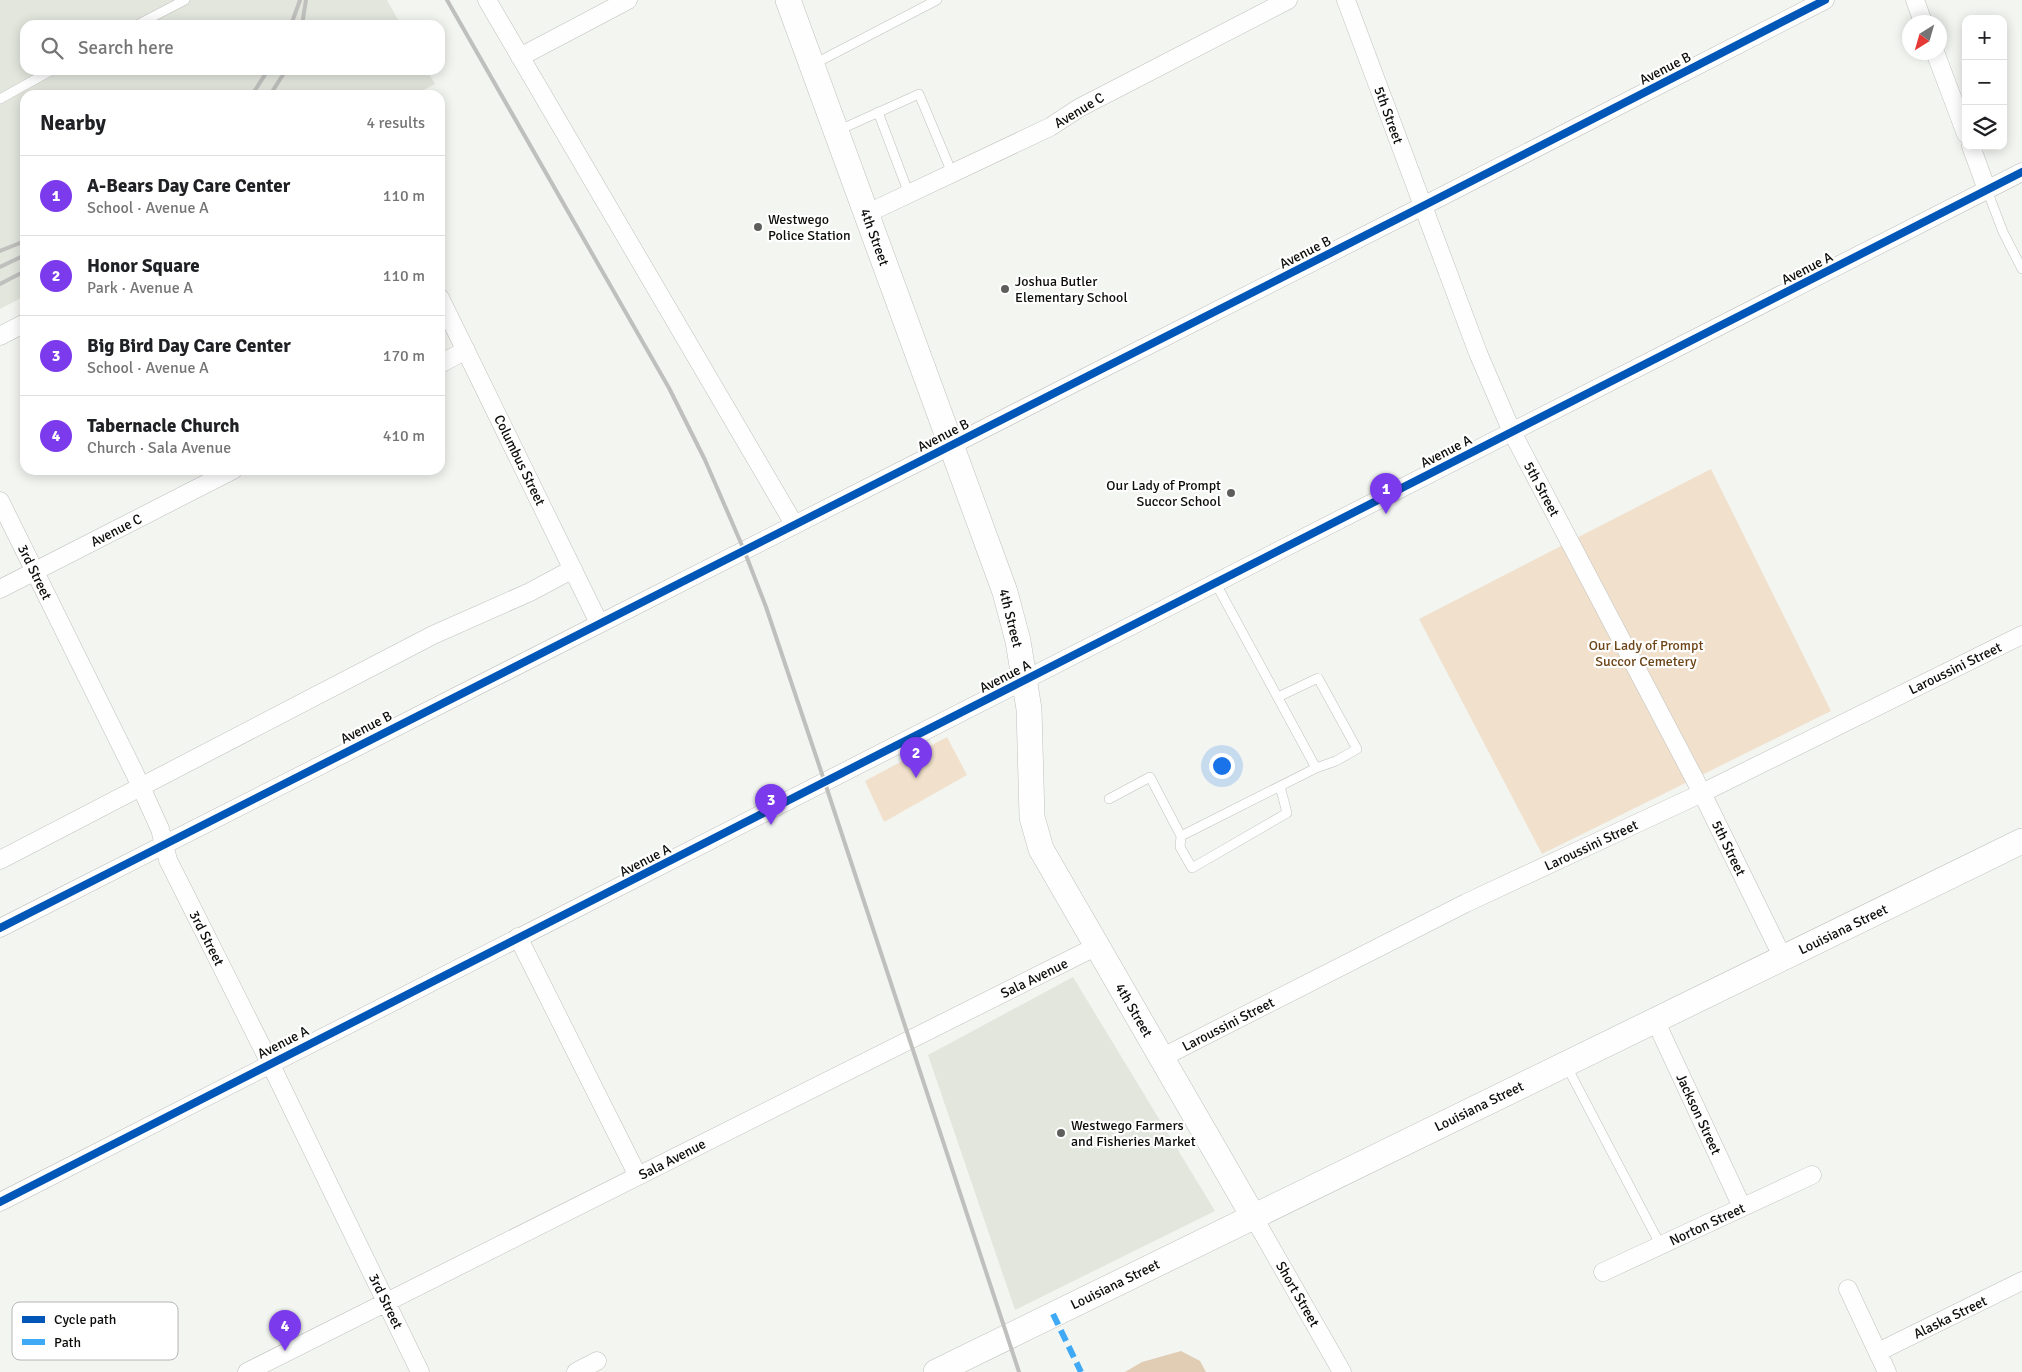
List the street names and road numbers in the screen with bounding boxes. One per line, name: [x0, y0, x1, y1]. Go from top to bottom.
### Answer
street label: Avenue B: [1637, 48, 1694, 89]
street label: 5th Street: [1370, 84, 1407, 146]
street label: Avenue C: [1051, 89, 1107, 132]
street label: 4th Street: [856, 206, 893, 268]
street label: Avenue B: [1277, 232, 1334, 273]
street label: Avenue A: [1779, 248, 1836, 289]
street label: Columbus Street: [490, 412, 549, 509]
street label: Avenue B: [915, 415, 972, 456]
street label: Avenue A: [1418, 431, 1475, 472]
street label: 5th Street: [1520, 459, 1563, 520]
street label: Avenue C: [88, 510, 145, 551]
street label: 3rd Street: [14, 542, 55, 603]
street label: 4th Street: [995, 587, 1026, 649]
street label: Laroussini Street: [1906, 639, 2004, 698]
street label: Avenue A: [977, 656, 1034, 697]
street label: Avenue B: [338, 707, 395, 748]
street label: Laroussini Street: [1542, 816, 1641, 875]
street label: 5th Street: [1708, 818, 1749, 879]
street label: Avenue A: [617, 840, 674, 881]
street label: Louisiana Street: [1796, 901, 1891, 958]
street label: 3rd Street: [185, 908, 228, 969]
street label: Sala Avenue: [998, 955, 1071, 1002]
street label: 4th Street: [1111, 980, 1156, 1040]
street label: Laroussini Street: [1179, 994, 1277, 1055]
street label: Avenue A: [255, 1022, 312, 1063]
street label: Jackson Street: [1672, 1071, 1725, 1157]
street label: Louisiana Street: [1432, 1078, 1527, 1135]
street label: Sala Avenue: [636, 1135, 709, 1184]
street label: Norton Street: [1667, 1199, 1748, 1249]
street label: Louisiana Street: [1068, 1256, 1163, 1313]
street label: Short Street: [1272, 1259, 1323, 1330]
street label: 3rd Street: [365, 1271, 406, 1332]
street label: Alaska Street: [1911, 1292, 1990, 1343]

